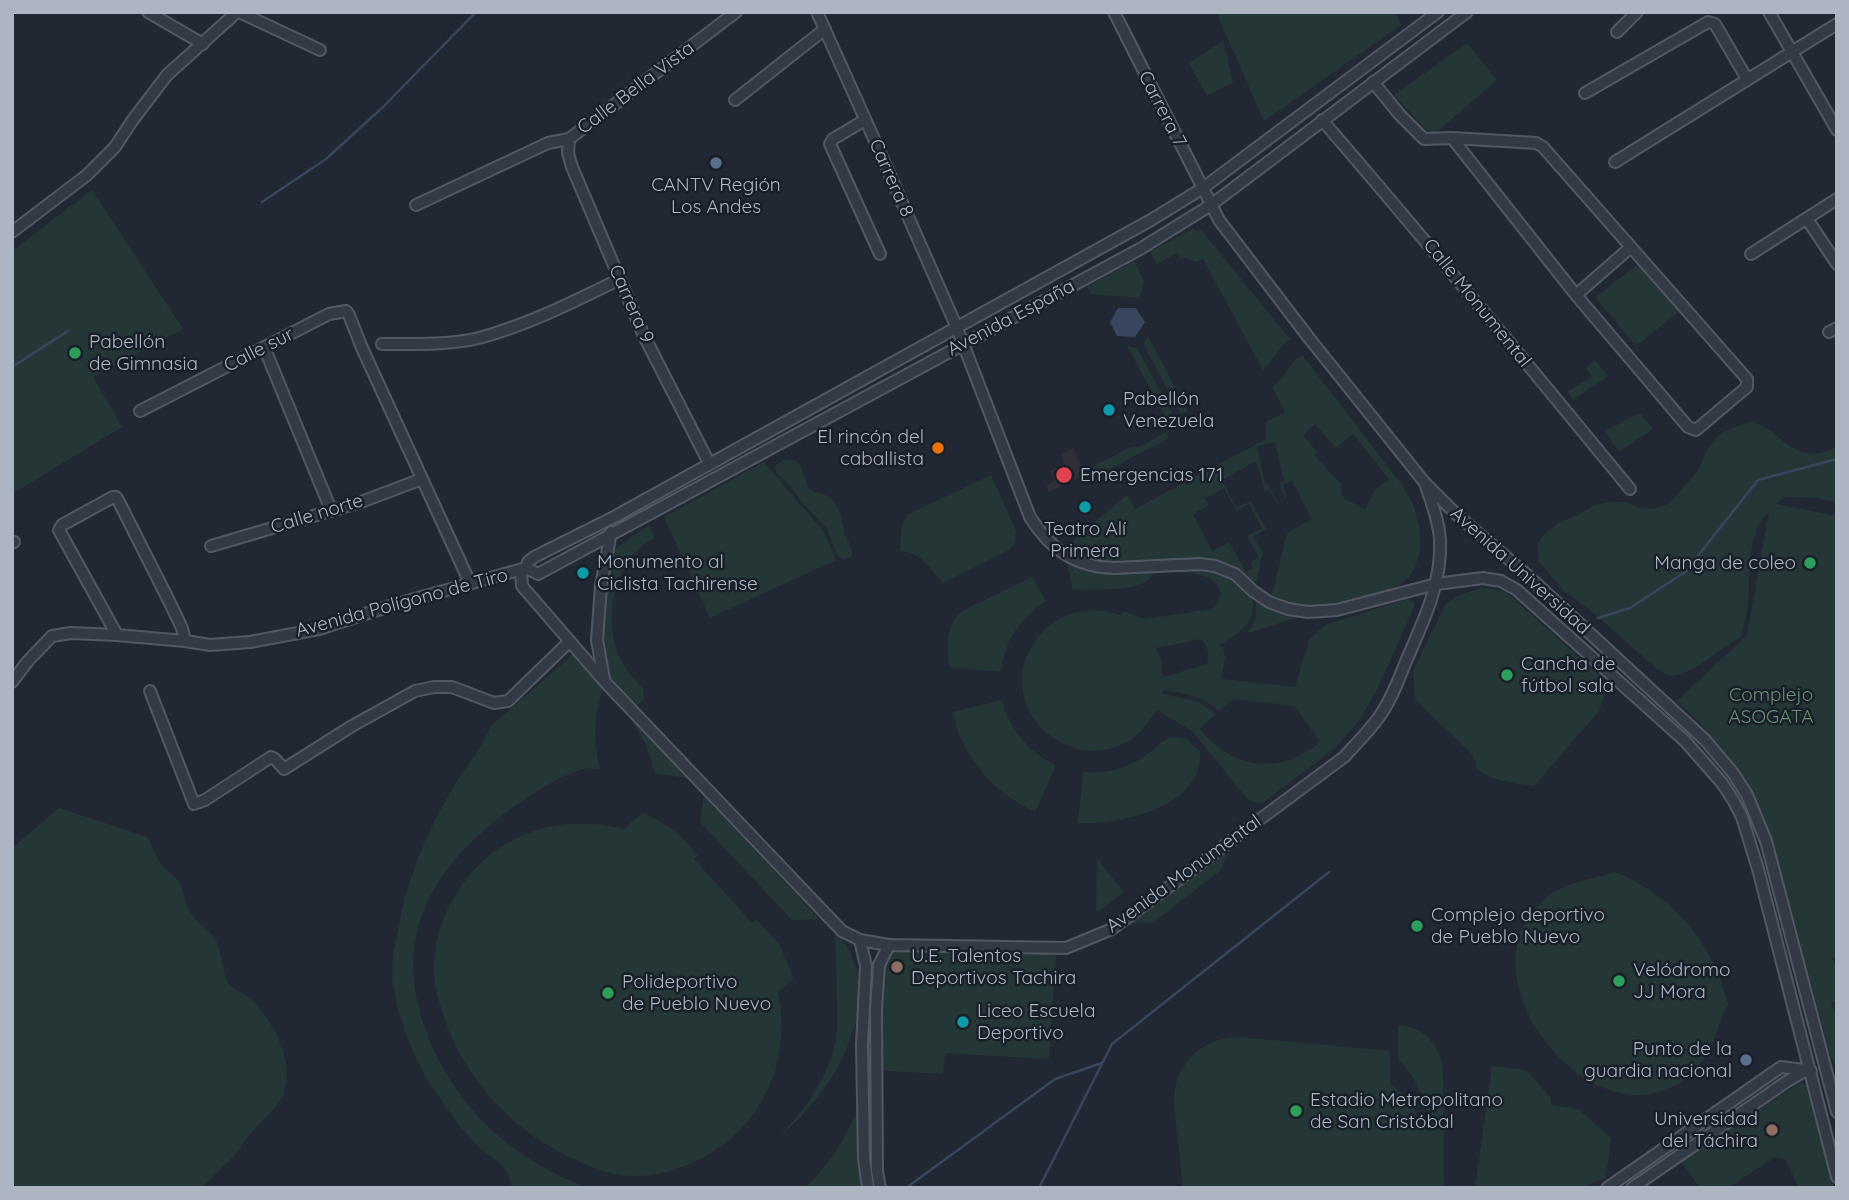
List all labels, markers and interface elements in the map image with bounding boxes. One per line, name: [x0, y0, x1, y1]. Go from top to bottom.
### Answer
street label: Calle Bella Vista: [573, 37, 699, 139]
street label: Carrera 7: [1133, 67, 1191, 151]
street label: Carrera 8: [864, 135, 918, 221]
marker: CANTV Región Los Andes: [708, 155, 724, 171]
place label: CANTV Región Los Andes: [651, 174, 781, 218]
street label: Calle Monumental: [1418, 234, 1536, 372]
street label: Carrera 9: [604, 261, 658, 347]
street label: Avenida España: [943, 275, 1079, 361]
street label: Calle sur: [220, 323, 298, 377]
place label: Pabellón de Gimnasia: [89, 331, 198, 375]
marker: Pabellón de Gimnasia: [67, 345, 83, 361]
place label: Pabellón Venezuela: [1123, 388, 1214, 432]
marker: Pabellón Venezuela: [1101, 402, 1117, 418]
place label: El rincón del caballista: [817, 426, 924, 470]
marker: El rincón del caballista: [930, 440, 946, 456]
place label: Emergencias 171: [1080, 464, 1223, 486]
marker: Emergencias 171: [1054, 465, 1074, 485]
street label: Calle norte: [268, 489, 366, 539]
marker: Teatro Alí Primera: [1077, 499, 1093, 515]
street label: Avenida Universidad: [1446, 502, 1594, 640]
place label: Teatro Alí Primera: [1044, 518, 1126, 562]
place label: Monumento al Ciclista Tachirense: [597, 551, 758, 595]
place label: Manga de coleo: [1654, 552, 1796, 574]
marker: Manga de coleo: [1802, 555, 1818, 571]
street label: Avenida Polígono de Tiro: [293, 564, 511, 642]
marker: Monumento al Ciclista Tachirense: [575, 565, 591, 581]
place label: Cancha de fútbol sala: [1521, 653, 1615, 697]
marker: Cancha de fútbol sala: [1499, 667, 1515, 683]
park label: Complejo ASOGATA: [1729, 684, 1813, 728]
street label: Avenida Monumental: [1102, 810, 1266, 938]
place label: Complejo deportivo de Pueblo Nuevo: [1431, 904, 1605, 948]
marker: Complejo deportivo de Pueblo Nuevo: [1409, 918, 1425, 934]
place label: U.E. Talentos Deportivos Tachira: [911, 945, 1076, 989]
marker: U.E. Talentos Deportivos Tachira: [889, 959, 905, 975]
place label: Velódromo JJ Mora: [1633, 959, 1730, 1003]
place label: Polideportivo de Pueblo Nuevo: [622, 971, 771, 1015]
marker: Velódromo JJ Mora: [1611, 973, 1627, 989]
marker: Polideportivo de Pueblo Nuevo: [600, 985, 616, 1001]
place label: Liceo Escuela Deportivo: [977, 1000, 1095, 1044]
marker: Liceo Escuela Deportivo: [955, 1014, 971, 1030]
place label: Punto de la guardia nacional: [1584, 1038, 1732, 1082]
marker: Punto de la guardia nacional: [1738, 1052, 1754, 1068]
place label: Estadio Metropolitano de San Cristóbal: [1310, 1089, 1503, 1133]
marker: Estadio Metropolitano de San Cristóbal: [1288, 1103, 1304, 1119]
place label: Universidad del Táchira: [1654, 1108, 1758, 1152]
marker: Universidad del Táchira: [1764, 1122, 1780, 1138]

